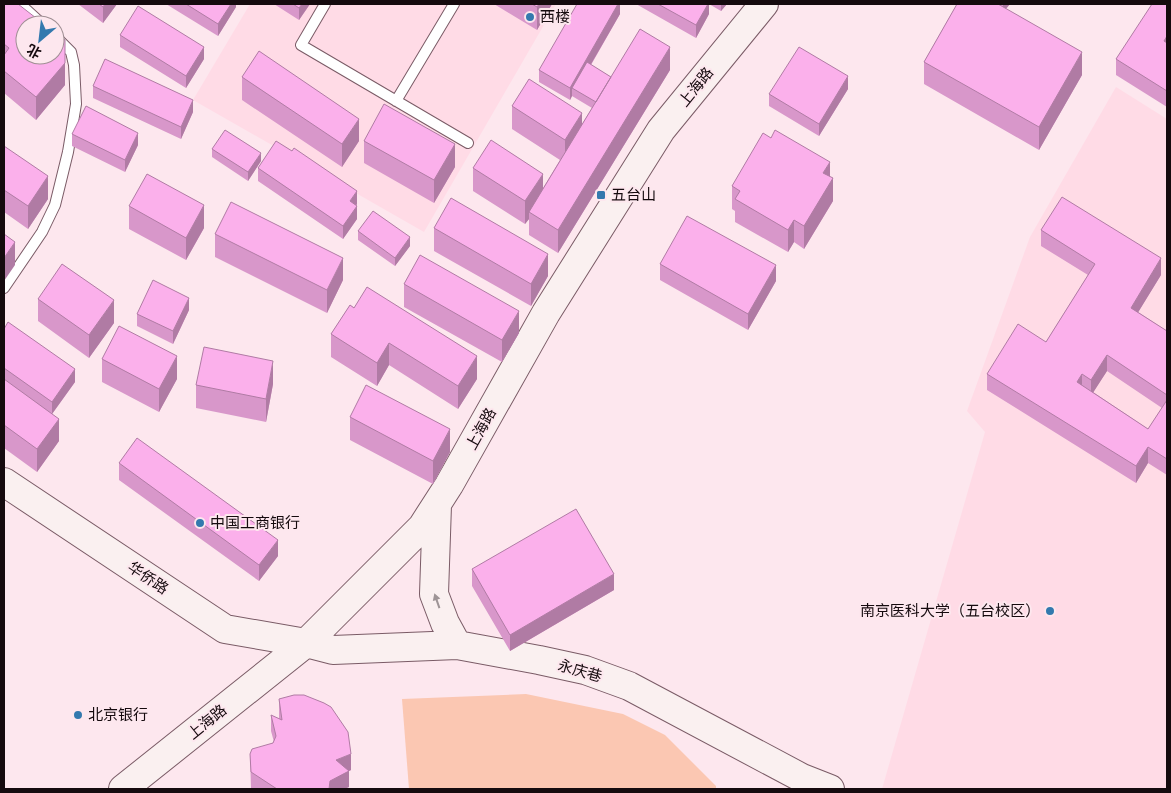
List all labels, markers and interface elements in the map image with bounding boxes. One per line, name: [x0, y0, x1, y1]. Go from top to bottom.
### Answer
place label: 西楼: [540, 8, 570, 26]
marker: 西楼: [524, 11, 536, 23]
north arrow: [15, 15, 65, 65]
text: 北: [24, 40, 44, 62]
street label: 上海路: [675, 64, 717, 110]
place label: 五台山: [611, 186, 656, 204]
marker: 五台山: [595, 189, 607, 201]
street label: 上海路: [462, 405, 500, 453]
place label: 中国工商银行: [210, 514, 300, 532]
marker: 中国工商银行: [194, 517, 206, 529]
street label: 华侨路: [124, 558, 172, 598]
one-way arrow: [433, 593, 440, 608]
place label: 南京医科大学（五台校区）: [860, 602, 1040, 620]
marker: 南京医科大学（五台校区）: [1044, 605, 1056, 617]
street label: 永庆巷: [556, 656, 604, 686]
street label: 上海路: [184, 701, 230, 743]
place label: 北京银行: [88, 706, 148, 724]
marker: 北京银行: [72, 709, 84, 721]

